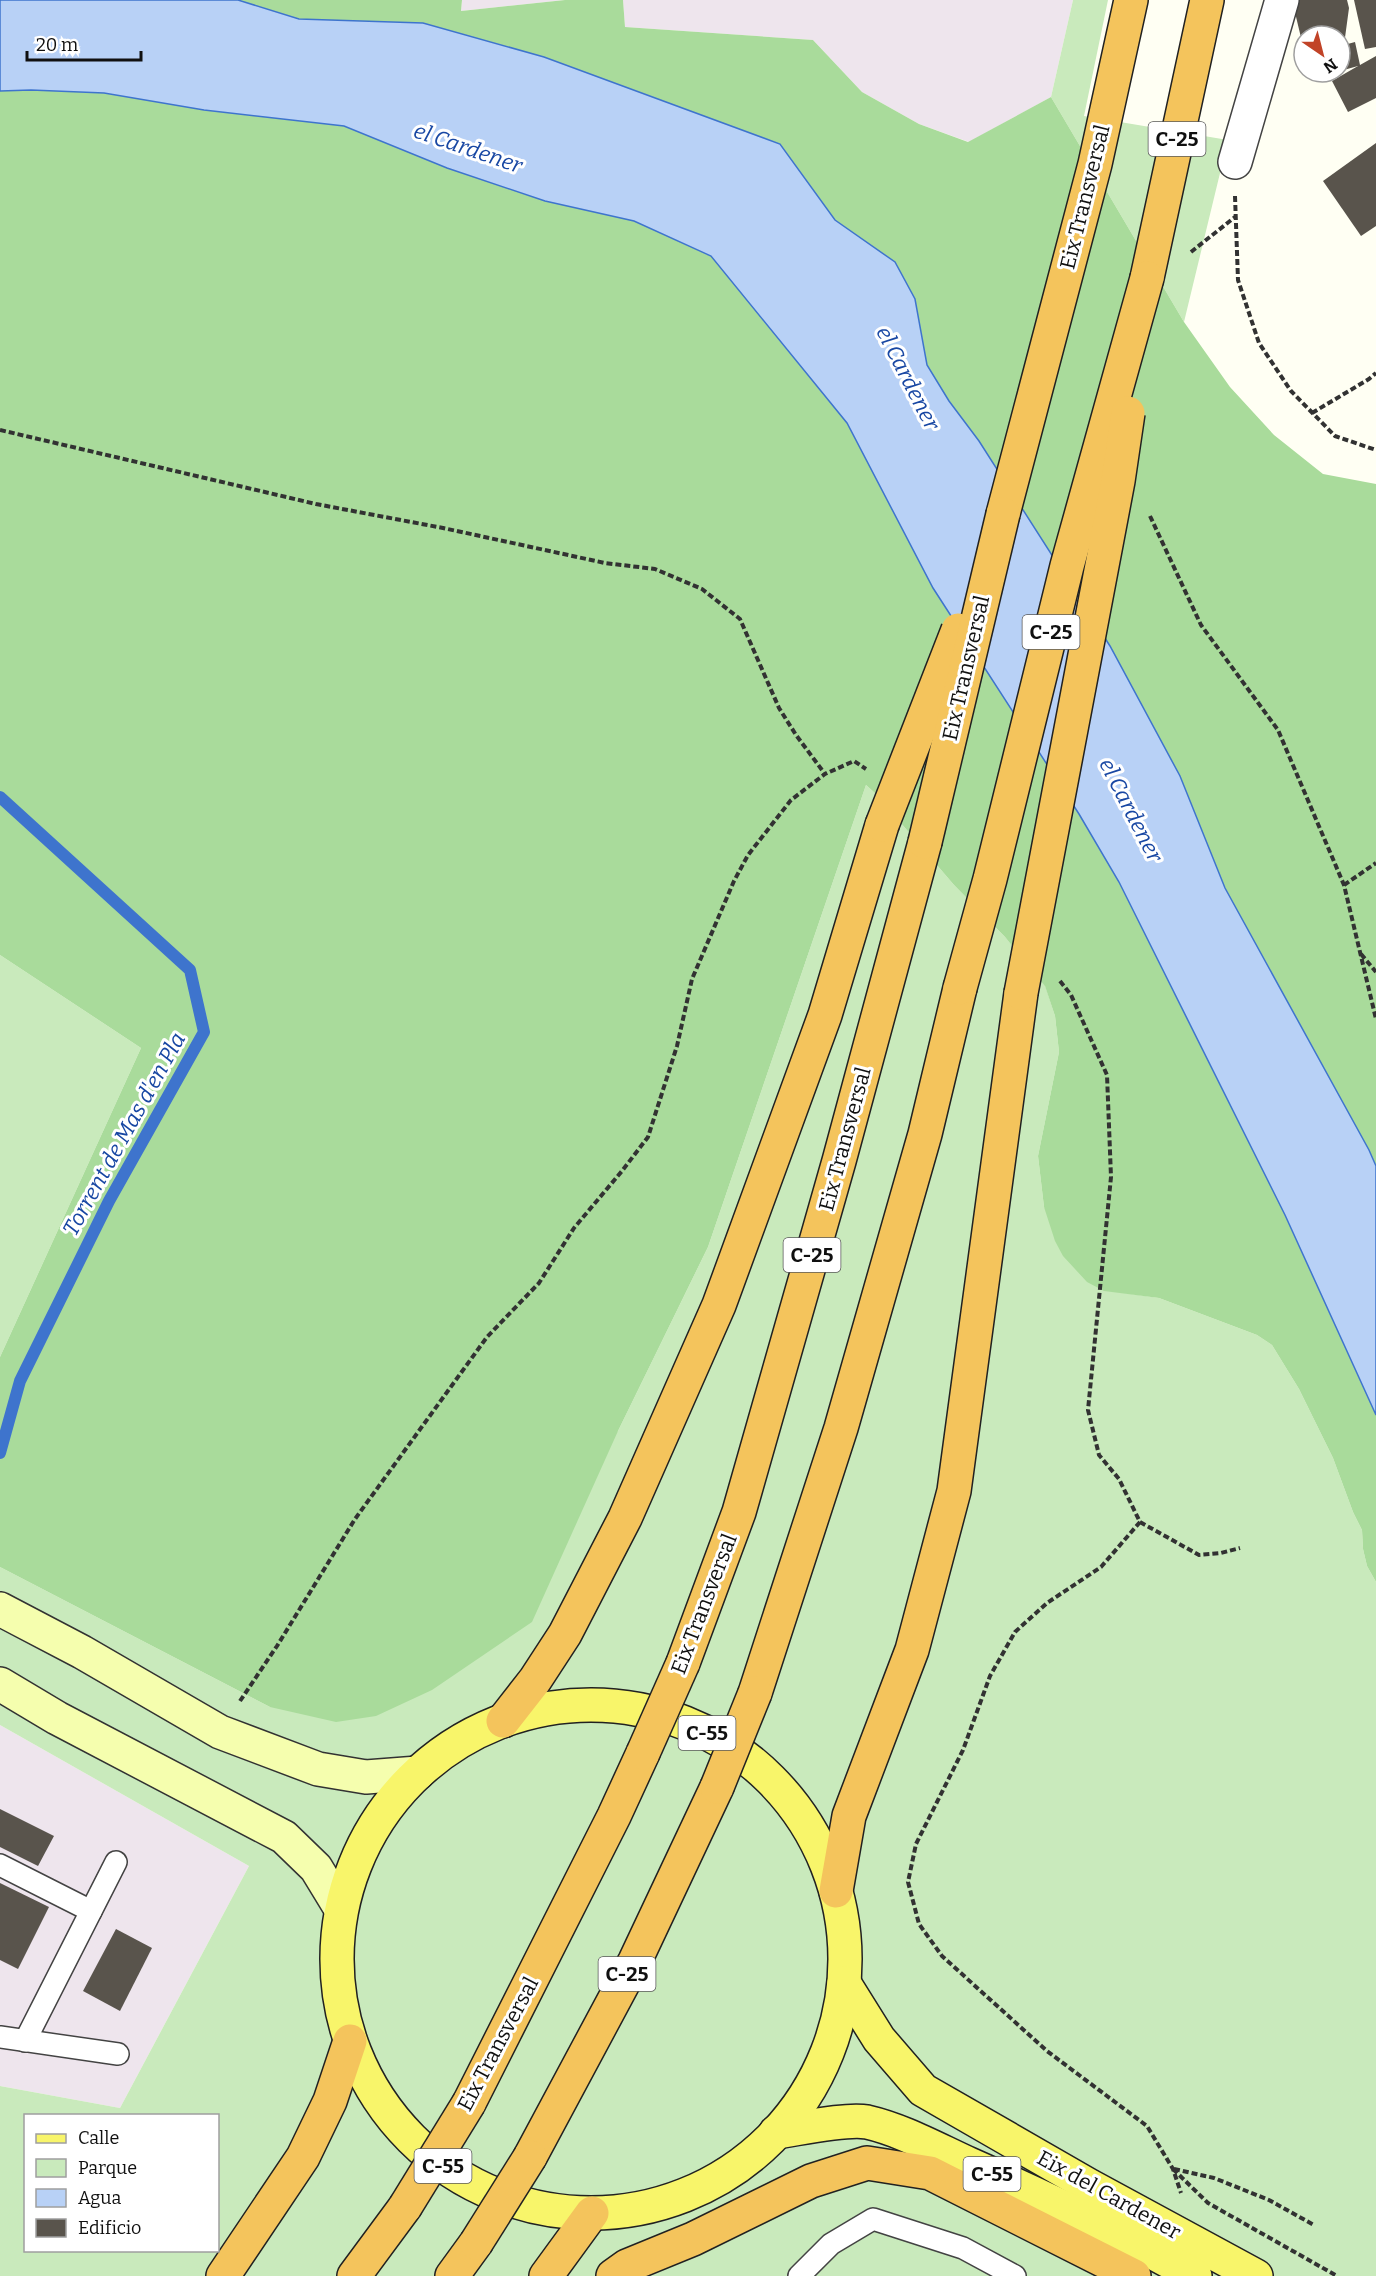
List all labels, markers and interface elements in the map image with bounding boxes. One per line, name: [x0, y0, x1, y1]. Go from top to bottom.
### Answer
scale bar: [27, 24, 141, 62]
north arrow: [1292, 24, 1352, 84]
text: 20 m: [36, 34, 78, 56]
text: N: [1320, 55, 1341, 77]
water label: el Cardener: [410, 117, 527, 179]
street label: Eix Transversal: [1054, 122, 1116, 272]
road number: C-25: [1148, 122, 1206, 156]
water label: el Cardener: [870, 322, 946, 435]
street label: Eix Transversal: [937, 593, 995, 743]
road number: C-25: [1022, 615, 1080, 649]
water label: el Cardener: [1093, 754, 1169, 867]
water label: Torrent de Mas d'en Pla: [57, 1028, 191, 1240]
street label: Eix Transversal: [813, 1064, 877, 1214]
road number: C-25: [784, 1238, 840, 1272]
street label: Eix Transversal: [665, 1530, 743, 1678]
road number: C-55: [678, 1716, 736, 1750]
road number: C-25: [598, 1957, 656, 1991]
street label: Eix Transversal: [452, 1973, 544, 2115]
legend: [24, 2114, 219, 2252]
text: Calle: [78, 2127, 119, 2149]
street label: Eix del Cardener: [1033, 2145, 1185, 2245]
road number: C-55: [414, 2149, 472, 2183]
text: Parque: [78, 2157, 137, 2179]
road number: C-55: [964, 2157, 1020, 2191]
text: Agua: [78, 2187, 122, 2209]
text: Edificio: [78, 2217, 141, 2239]

